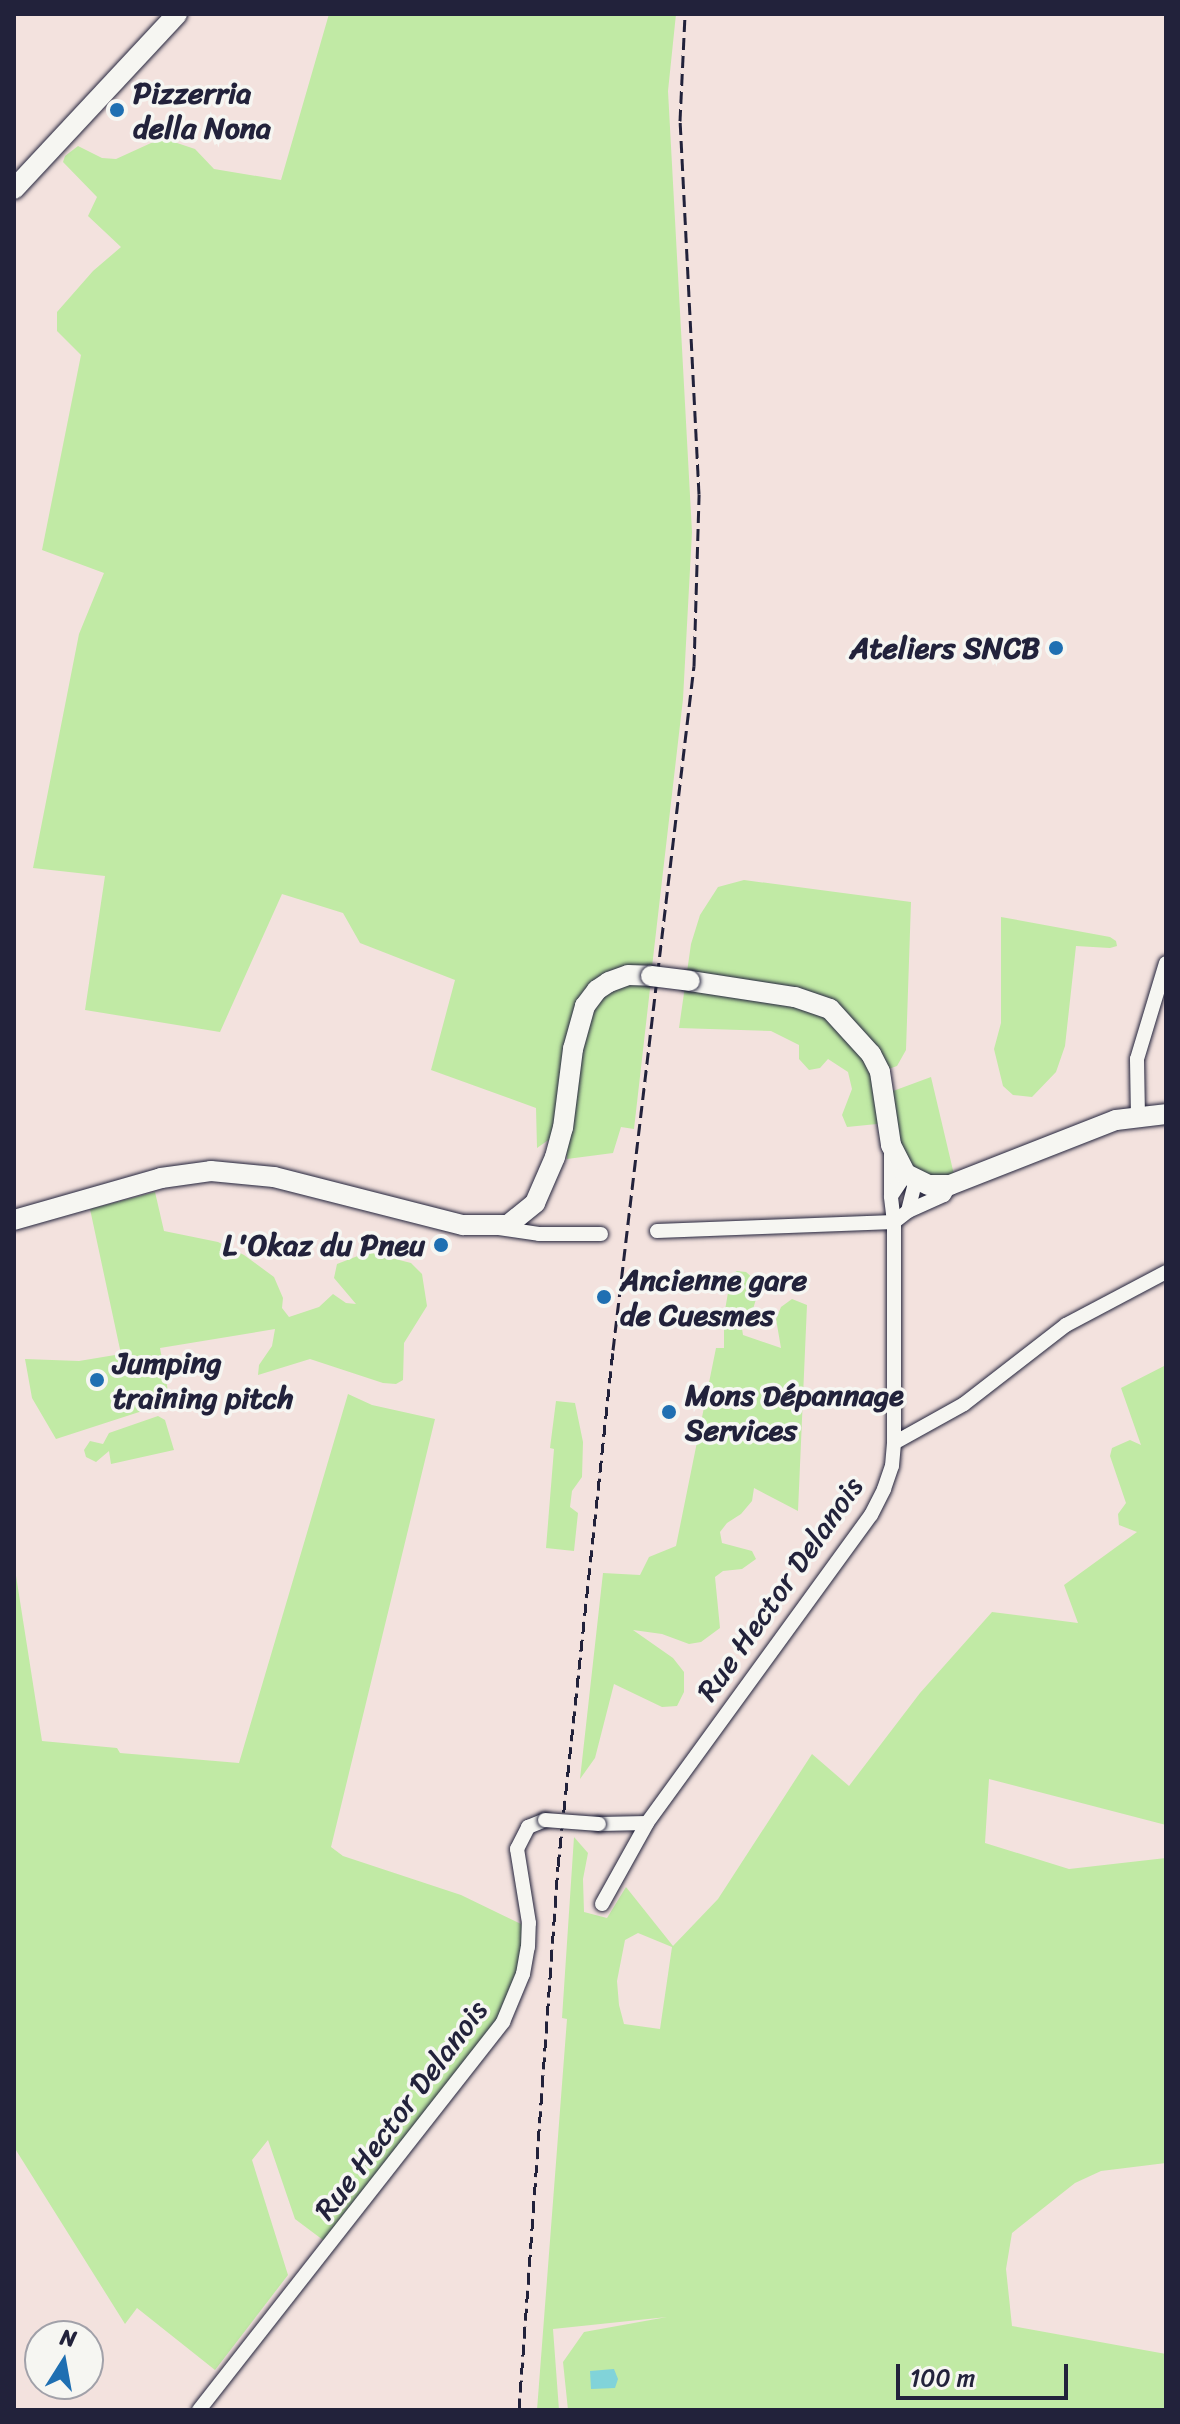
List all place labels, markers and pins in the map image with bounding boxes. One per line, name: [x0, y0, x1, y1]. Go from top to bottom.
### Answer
place label: Pizzerria della Nona: [133, 75, 271, 146]
marker: Pizzerria della Nona: [108, 101, 126, 119]
place label: Ateliers SNCB: [850, 630, 1040, 666]
marker: Ateliers SNCB: [1047, 639, 1065, 657]
place label: L'Okaz du Pneu: [222, 1227, 425, 1263]
marker: L'Okaz du Pneu: [432, 1236, 450, 1254]
place label: Ancienne gare de Cuesmes: [620, 1262, 807, 1332]
marker: Ancienne gare de Cuesmes: [595, 1288, 613, 1306]
place label: Jumping training pitch: [113, 1345, 293, 1416]
marker: Jumping training pitch: [88, 1371, 106, 1389]
place label: Mons Dépannage Services: [685, 1377, 904, 1448]
marker: Mons Dépannage Services: [660, 1403, 678, 1421]

